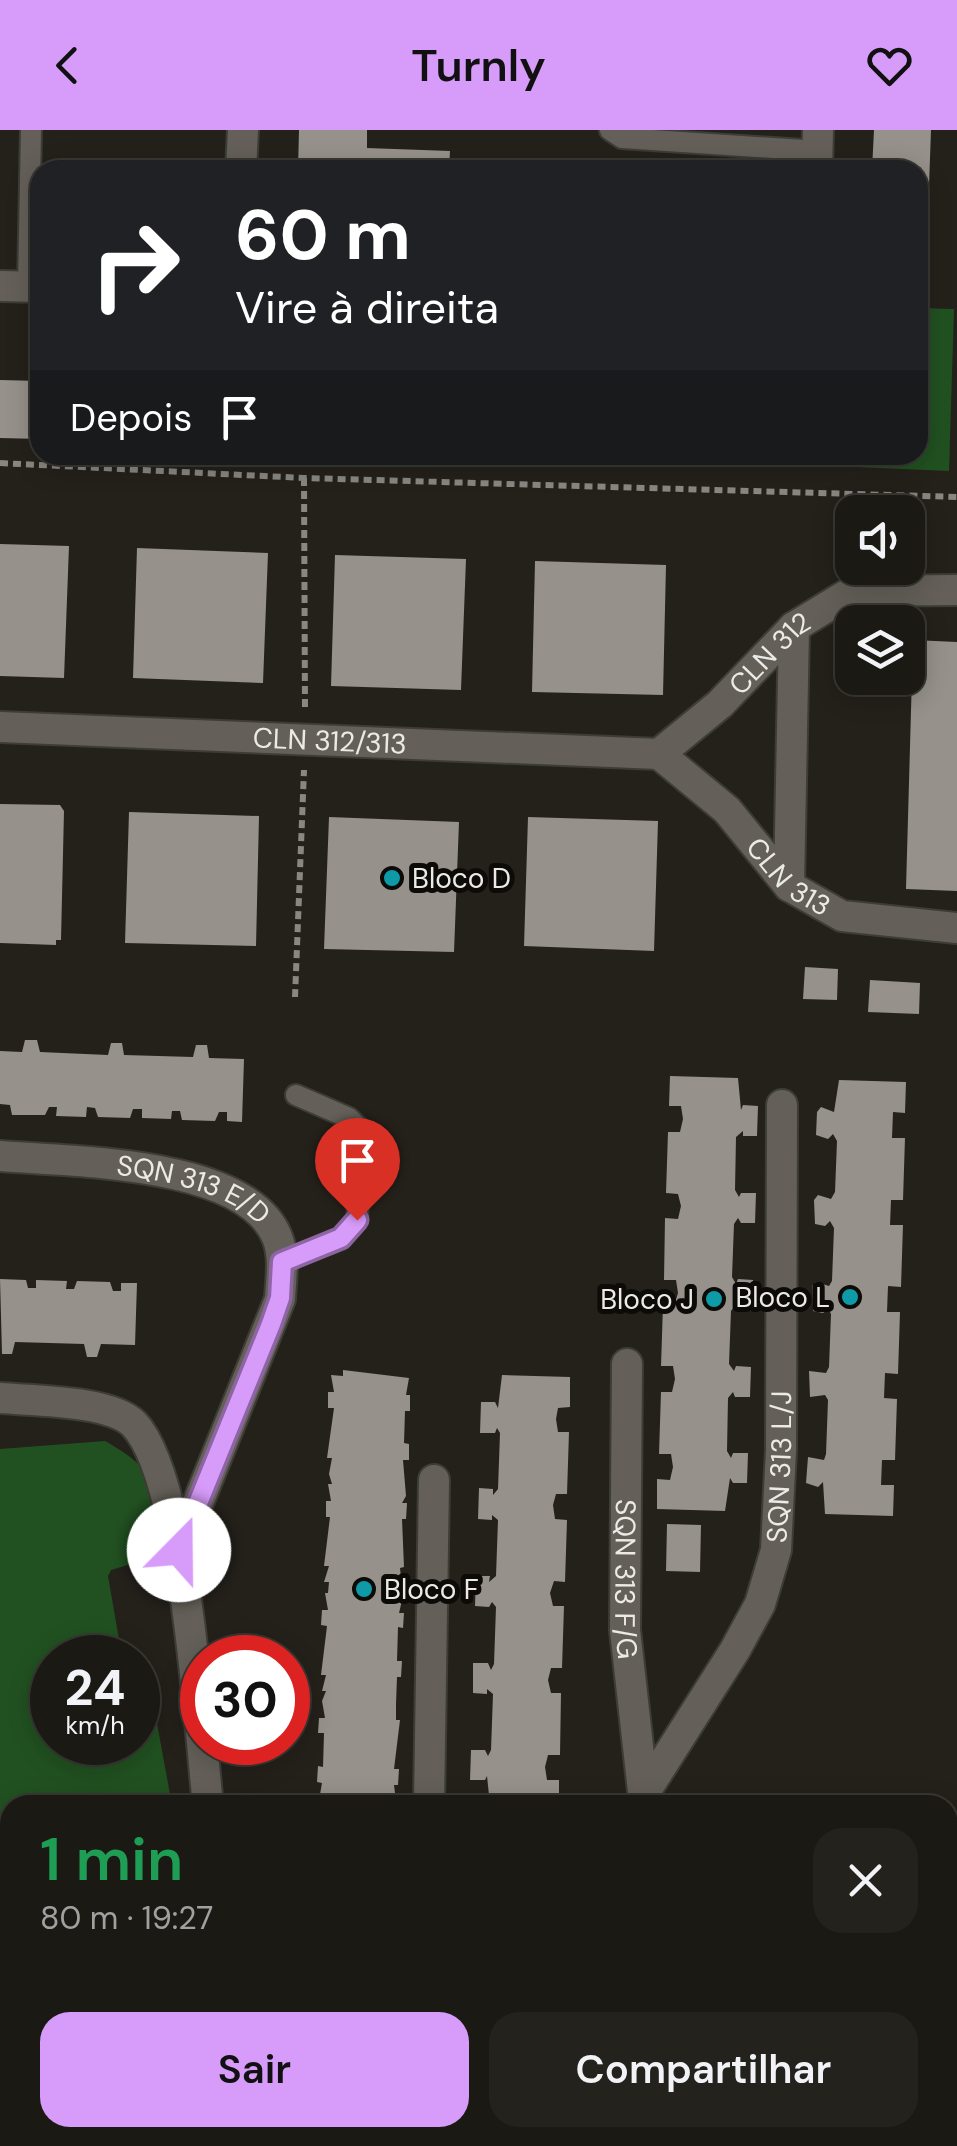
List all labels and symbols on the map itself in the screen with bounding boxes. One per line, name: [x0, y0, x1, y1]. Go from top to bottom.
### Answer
street label: CLN 312: [721, 603, 817, 703]
street label: CLN 312/313: [252, 719, 407, 763]
street label: CLN 313: [738, 830, 837, 925]
place label: Bloco D: [412, 860, 511, 897]
marker: Bloco D: [381, 867, 403, 889]
pin: [315, 1118, 400, 1221]
street label: SQN 313 E/D: [115, 1147, 278, 1232]
place label: Bloco L: [735, 1279, 830, 1316]
place label: Bloco J: [600, 1281, 694, 1318]
marker: Bloco L: [839, 1286, 861, 1308]
marker: Bloco J: [703, 1288, 725, 1310]
street label: SQN 313 L/J: [758, 1391, 800, 1544]
position arrow: [127, 1498, 231, 1602]
street label: SQN 313 F/G: [606, 1499, 646, 1661]
place label: Bloco F: [384, 1571, 479, 1608]
marker: Bloco F: [353, 1578, 375, 1600]
speed limit sign: 30: [180, 1635, 310, 1765]

